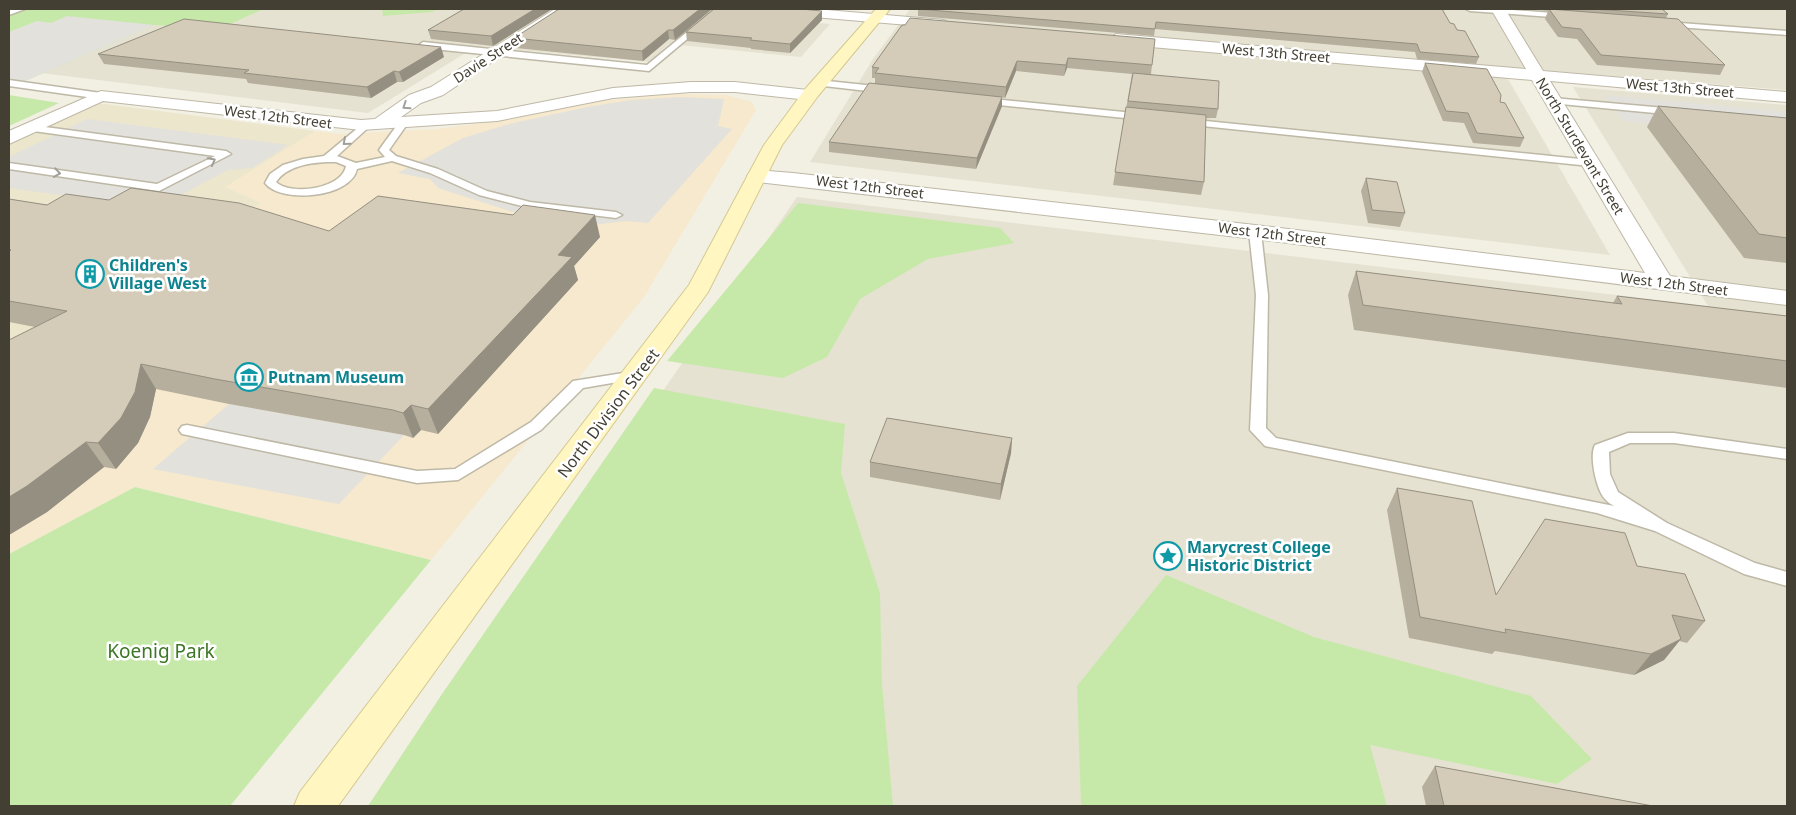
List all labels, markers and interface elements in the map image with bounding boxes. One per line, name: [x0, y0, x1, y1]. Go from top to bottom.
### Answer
street label: Davie Street: [449, 28, 526, 87]
street label: West 13th Street: [1221, 38, 1331, 67]
street label: West 13th Street: [1625, 73, 1735, 102]
street label: North Sturdevant Street: [1532, 74, 1629, 218]
one-way arrow: [402, 99, 411, 109]
street label: West 12th Street: [223, 100, 333, 133]
one-way arrow: [343, 137, 352, 146]
one-way arrow: [207, 157, 216, 167]
one-way arrow: [53, 167, 61, 178]
street label: West 12th Street: [815, 170, 925, 203]
street label: West 12th Street: [1217, 217, 1327, 250]
place label: Children's Village West: [109, 254, 207, 294]
building icon: Children's Village West: [75, 259, 105, 289]
street label: West 12th Street: [1619, 267, 1729, 300]
street label: North Division Street: [552, 344, 664, 482]
museum icon: Putnam Museum: [234, 362, 264, 392]
place label: Putnam Museum: [268, 366, 404, 388]
place label: Marycrest College Historic District: [1187, 536, 1331, 576]
place icon: Marycrest College Historic District: [1153, 541, 1183, 571]
park label: Koenig Park: [107, 638, 215, 664]

